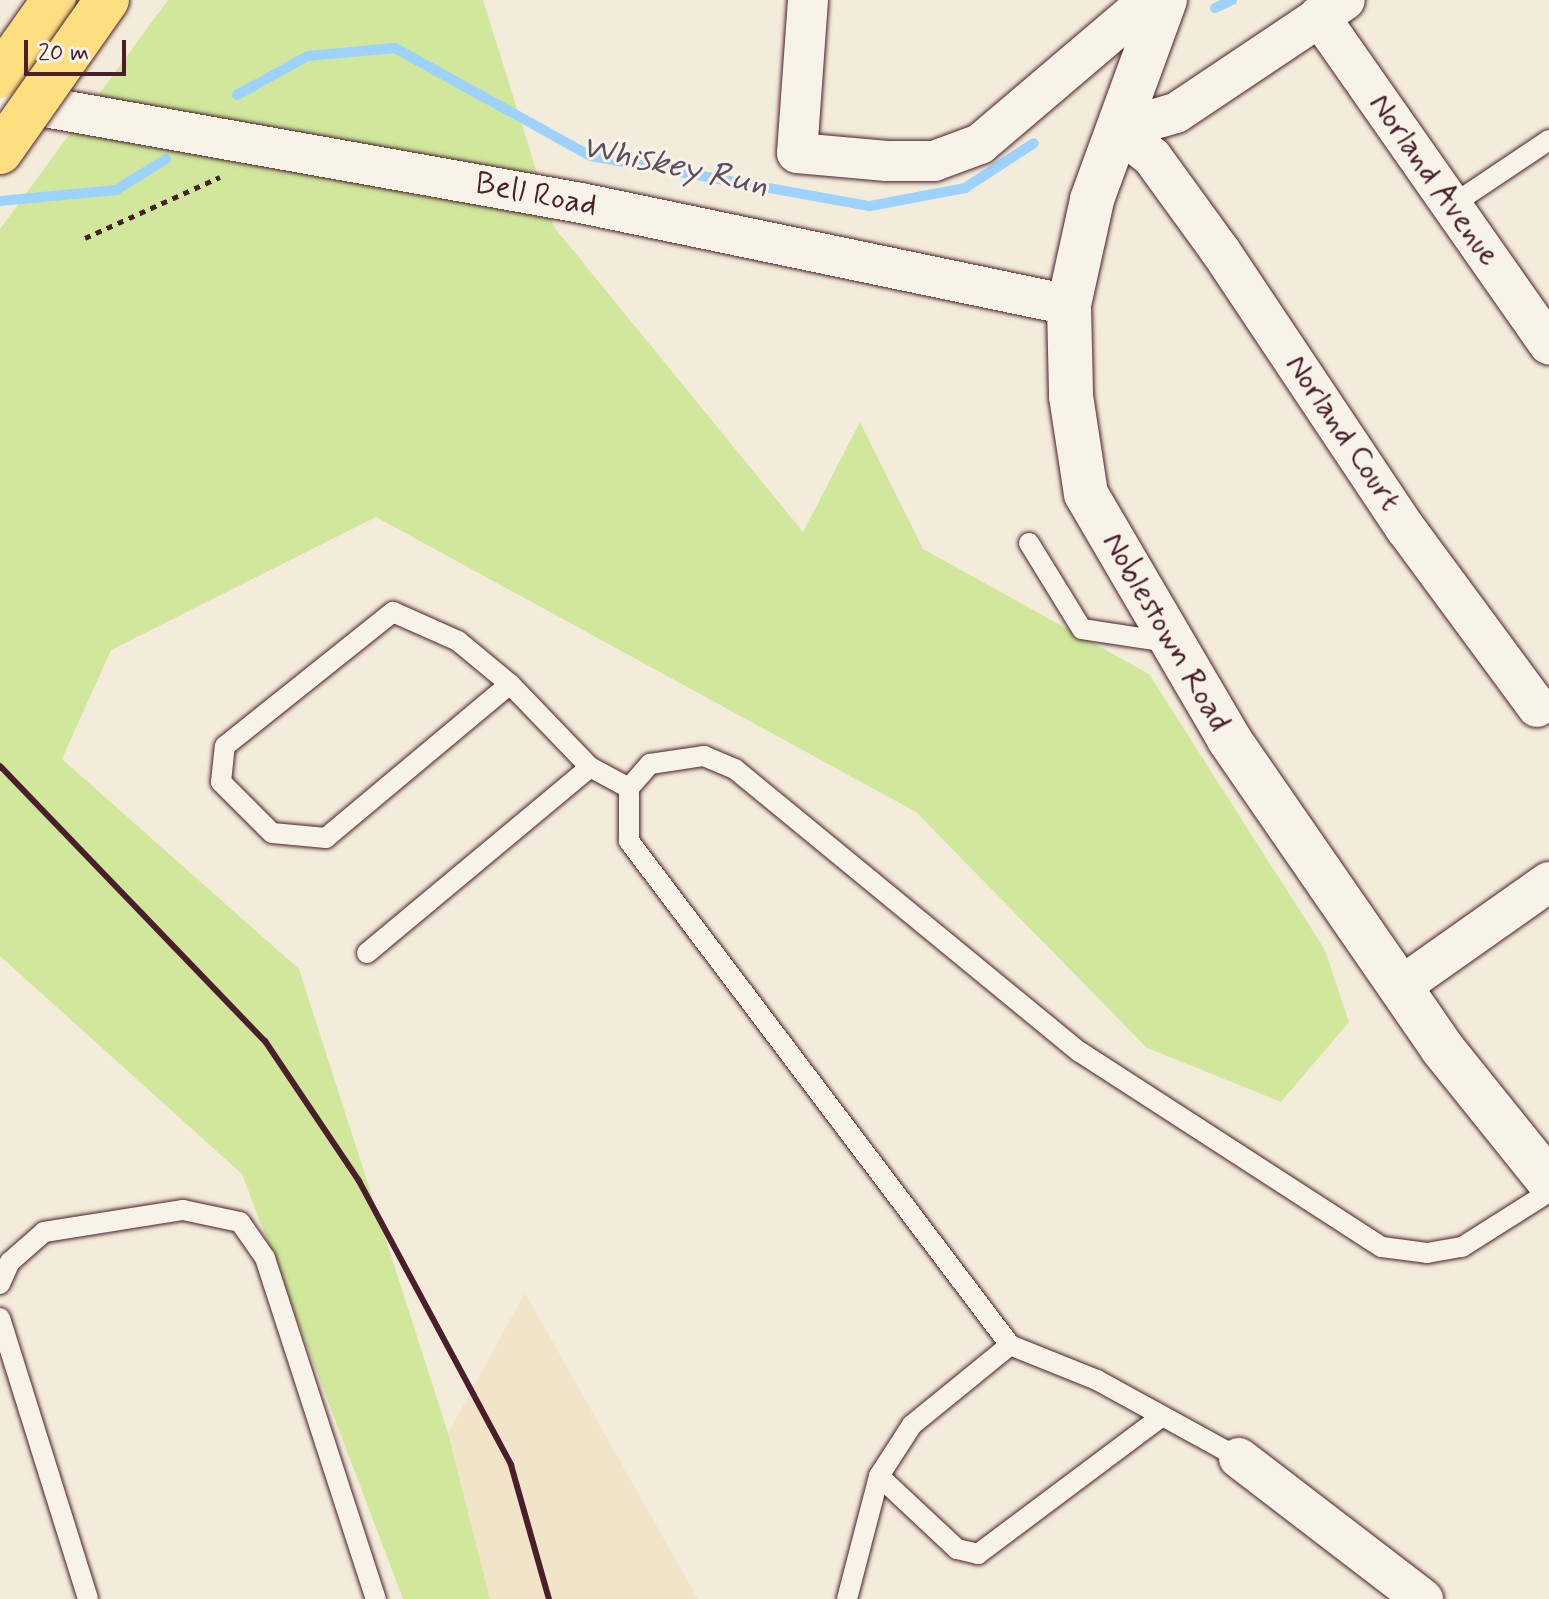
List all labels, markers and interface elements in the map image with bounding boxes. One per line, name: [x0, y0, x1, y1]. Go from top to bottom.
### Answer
scale bar: [28, 24, 130, 74]
text: 20 m: [38, 38, 89, 69]
street label: Norland Avenue: [1358, 83, 1510, 277]
water label: Whiskey Run: [580, 127, 770, 205]
street label: Bell Road: [472, 164, 600, 226]
street label: Norland Court: [1275, 345, 1411, 521]
street label: Noblestown Road: [1094, 526, 1238, 738]

